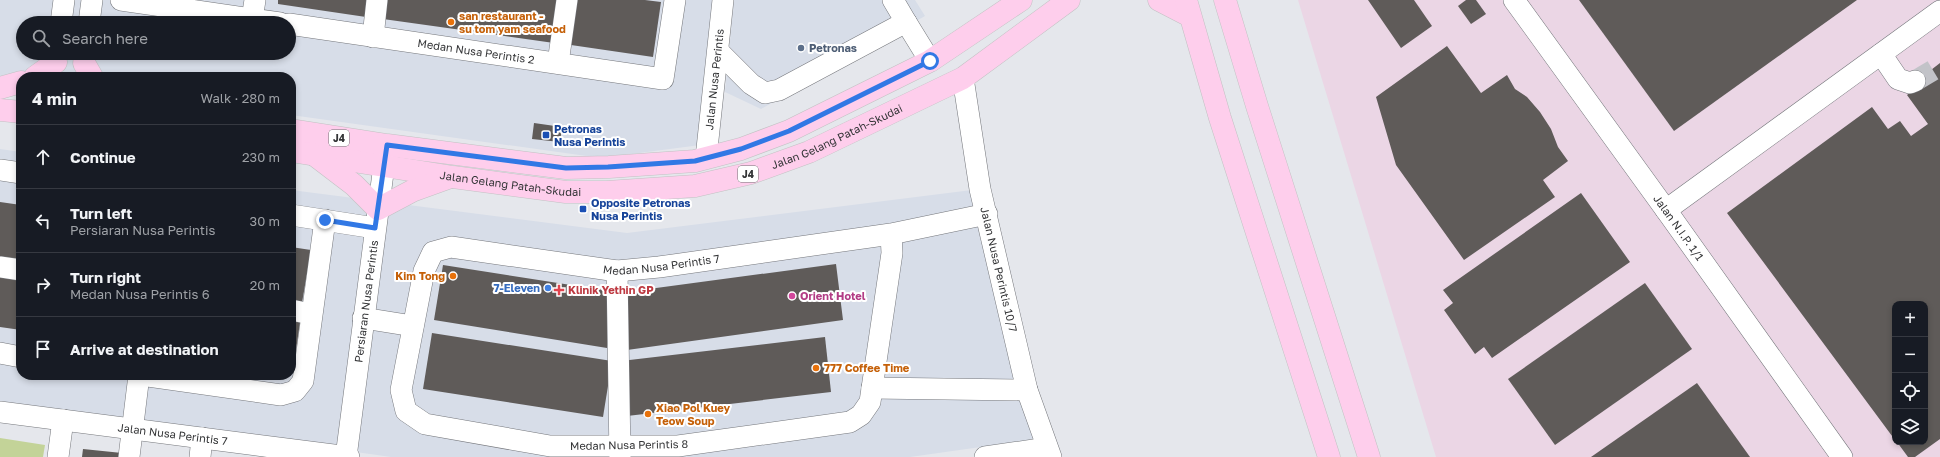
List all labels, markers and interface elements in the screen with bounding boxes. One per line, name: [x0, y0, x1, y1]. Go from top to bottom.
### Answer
place label: san restaurant - su tom yam seafood: [459, 9, 566, 35]
search box: [16, 16, 296, 60]
marker: san restaurant - su tom yam seafood: [446, 17, 456, 27]
icon: search: [30, 27, 52, 49]
street label: Jalan Nusa Perintis: [702, 28, 726, 131]
text: Search here: [62, 29, 148, 47]
street label: Medan Nusa Perintis 2: [417, 36, 535, 66]
place label: Petronas: [809, 41, 857, 54]
marker: Petronas: [796, 43, 806, 53]
route start: [921, 52, 939, 70]
text: 4 min: [32, 88, 77, 109]
text: Walk · 280 m: [201, 90, 280, 106]
street label: Jalan Gelang Patah-Skudai: [769, 101, 904, 171]
place label: Petronas Nusa Perintis: [554, 122, 626, 148]
road number: J4: [329, 130, 349, 146]
marker: Petronas Nusa Perintis: [541, 130, 551, 140]
icon: ahead: [32, 146, 54, 168]
text: Continue: [70, 148, 136, 166]
text: 230 m: [242, 149, 280, 165]
road number: J4: [738, 166, 758, 182]
street label: Jalan Gelang Patah-Skudai: [439, 168, 581, 198]
street label: Jalan N.I.P. 1/1: [1651, 192, 1707, 263]
place label: Opposite Petronas Nusa Perintis: [591, 196, 690, 222]
text: Turn left: [70, 204, 132, 222]
marker: Opposite Petronas Nusa Perintis: [578, 204, 588, 214]
street label: Jalan Nusa Perintis 10/7: [978, 206, 1020, 333]
icon: left: [32, 210, 54, 232]
route end: [316, 211, 334, 229]
text: 30 m: [250, 213, 280, 229]
text: Persiaran Nusa Perintis: [70, 222, 215, 238]
street label: Persiaran Nusa Perintis: [351, 239, 380, 363]
street label: Medan Nusa Perintis 7: [602, 251, 721, 277]
text: Turn right: [70, 268, 141, 286]
place label: Kim Tong: [395, 269, 445, 282]
marker: Kim Tong: [448, 271, 458, 281]
icon: right: [32, 274, 54, 296]
text: 20 m: [250, 277, 280, 293]
place label: 7-Eleven: [494, 281, 540, 294]
marker: 7-Eleven: [543, 283, 553, 293]
place label: Klinik Yethin GP: [568, 283, 654, 296]
marker: Klinik Yethin GP: [553, 284, 565, 296]
text: Medan Nusa Perintis 6: [70, 286, 210, 302]
place label: Orient Hotel: [800, 289, 866, 302]
marker: Orient Hotel: [787, 291, 797, 301]
map controls: [1892, 301, 1928, 445]
button: +: [1892, 301, 1928, 337]
button: −: [1892, 337, 1928, 373]
icon: arrive: [32, 338, 54, 360]
text: Arrive at destination: [70, 340, 219, 358]
place label: 777 Coffee Time: [824, 361, 910, 374]
marker: 777 Coffee Time: [811, 363, 821, 373]
button: locate: [1892, 373, 1928, 409]
place label: Xiao Pol Kuey Teow Soup: [656, 401, 731, 427]
marker: Xiao Pol Kuey Teow Soup: [643, 409, 653, 419]
button: layers: [1892, 409, 1928, 445]
street label: Jalan Nusa Perintis 7: [117, 420, 228, 447]
street label: Medan Nusa Perintis 8: [570, 437, 688, 452]

